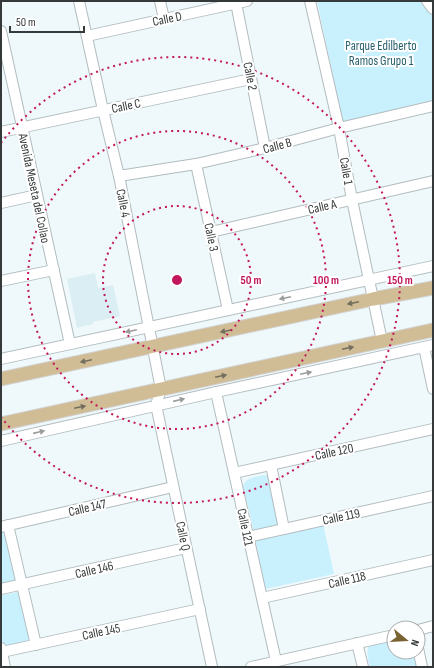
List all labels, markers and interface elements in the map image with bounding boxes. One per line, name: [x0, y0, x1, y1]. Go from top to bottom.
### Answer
scale bar: [10, 8, 84, 34]
street label: Calle D: [151, 8, 183, 30]
text: 50 m: [16, 15, 36, 30]
park label: Parque Edilberto Ramos Grupo 1: [345, 38, 417, 69]
street label: Calle 2: [239, 61, 261, 92]
street label: Calle C: [110, 95, 142, 117]
street label: Avenida Meseta del Collao: [14, 131, 53, 245]
street label: Calle B: [261, 134, 294, 157]
street label: Calle 1: [336, 156, 356, 187]
street label: Calle 4: [112, 188, 134, 219]
street label: Calle A: [306, 196, 338, 218]
street label: Calle 3: [200, 222, 222, 253]
centre of rings: [170, 273, 184, 287]
text: 50 m: [241, 273, 261, 288]
text: 100 m: [313, 273, 339, 288]
text: 150 m: [387, 273, 413, 288]
one-way arrow: [279, 295, 291, 301]
one-way arrow: [347, 300, 360, 306]
one-way arrow: [220, 328, 233, 334]
one-way arrow: [125, 329, 137, 335]
one-way arrow: [342, 345, 354, 351]
one-way arrow: [80, 359, 92, 365]
one-way arrow: [300, 369, 312, 375]
one-way arrow: [215, 373, 227, 379]
one-way arrow: [173, 397, 185, 403]
one-way arrow: [74, 403, 86, 409]
one-way arrow: [33, 429, 45, 435]
street label: Calle 120: [313, 440, 355, 464]
street label: Calle 147: [67, 496, 108, 520]
street label: Calle 119: [321, 505, 362, 529]
street label: Calle 121: [233, 507, 257, 548]
street label: Calle Q: [172, 520, 194, 552]
street label: Calle 146: [73, 558, 115, 582]
street label: Calle 118: [327, 568, 368, 592]
street label: Calle 145: [81, 620, 122, 644]
north arrow: [386, 620, 426, 660]
text: N: [408, 638, 422, 648]

